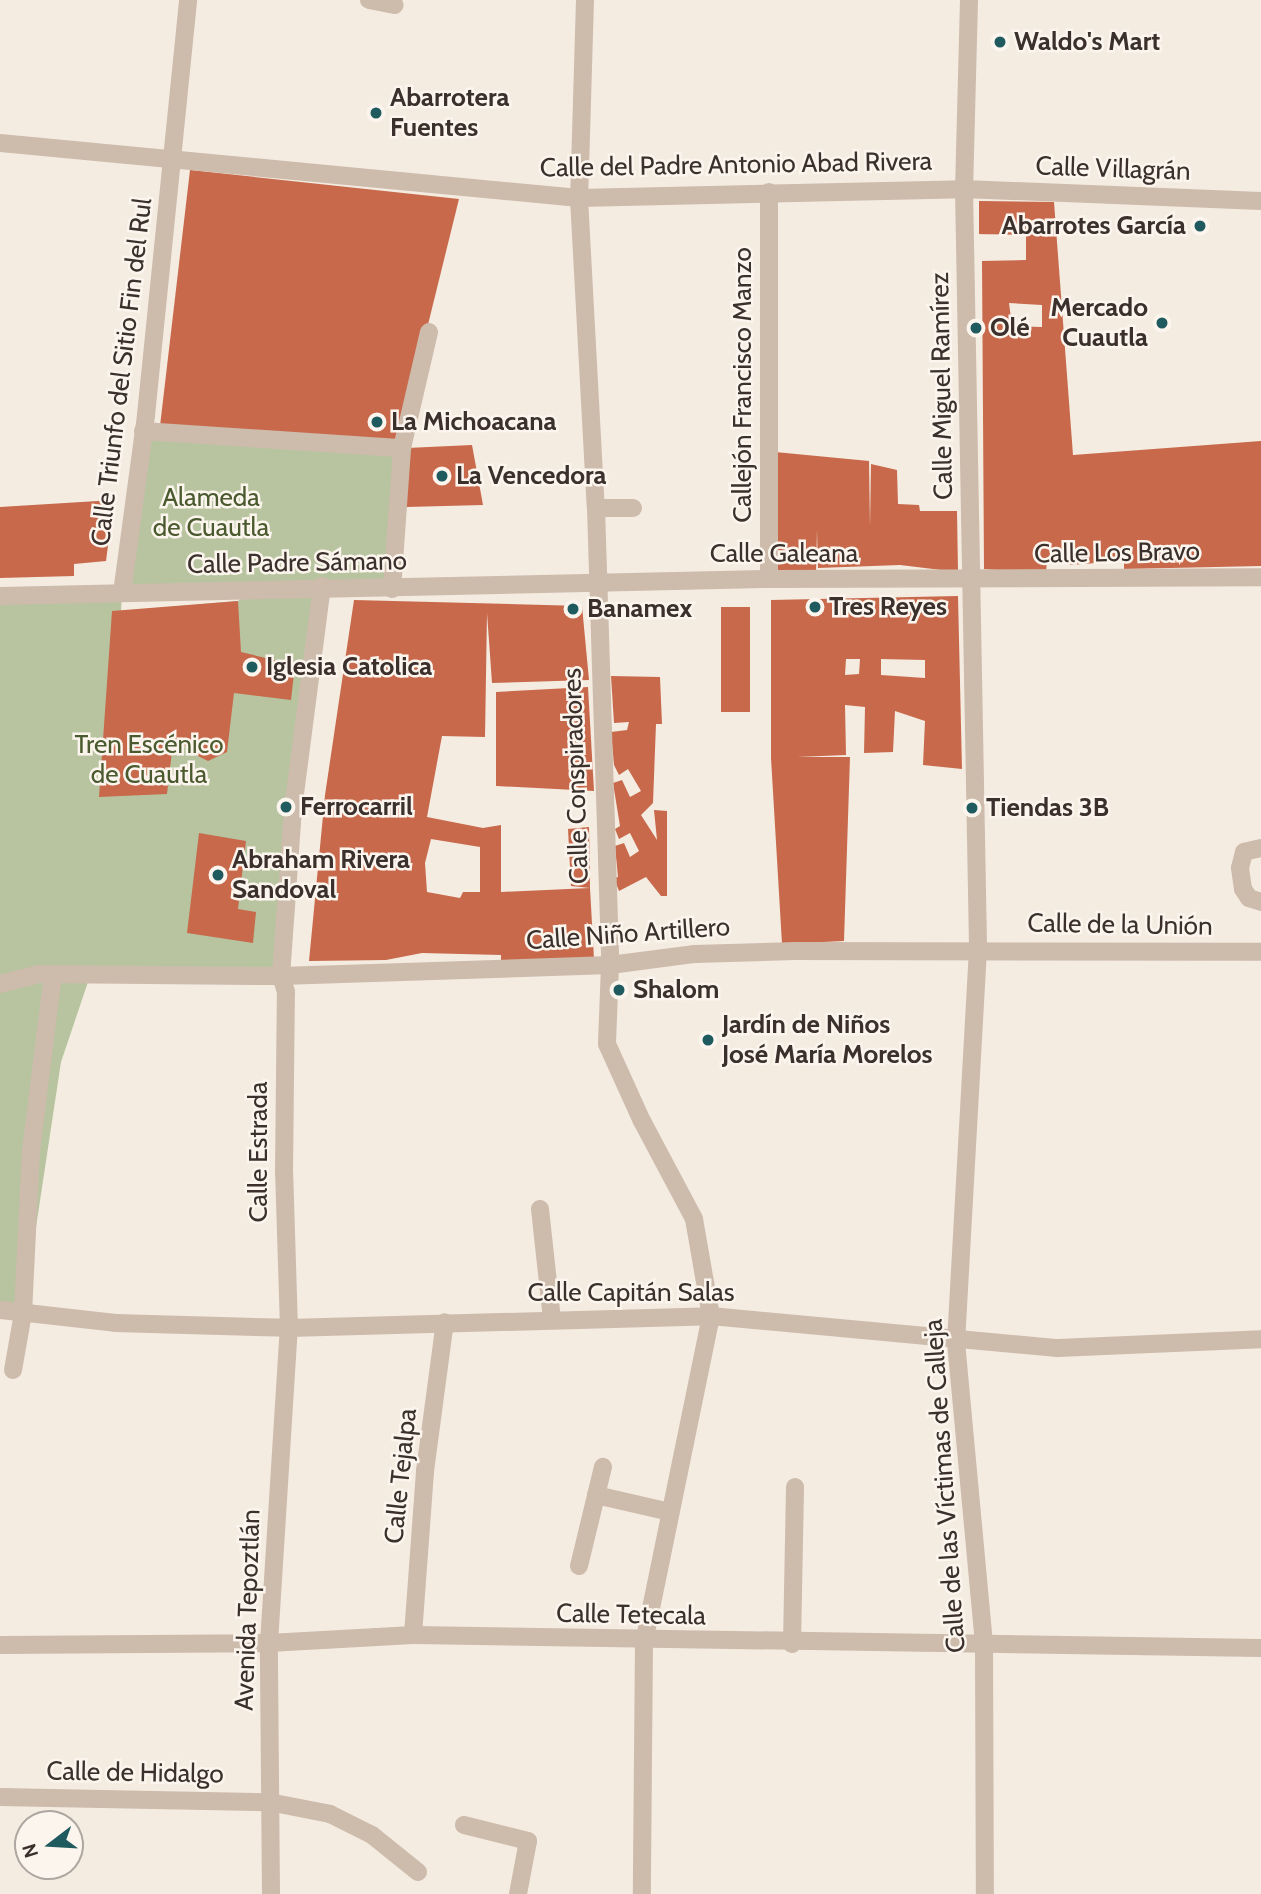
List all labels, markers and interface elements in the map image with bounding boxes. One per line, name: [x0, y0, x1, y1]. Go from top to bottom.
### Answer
place label: Waldo's Mart: [1014, 26, 1160, 58]
marker: Waldo's Mart: [992, 34, 1008, 50]
place label: Abarrotera Fuentes: [390, 82, 509, 144]
marker: Abarrotera Fuentes: [368, 105, 384, 121]
street label: Calle del Padre Antonio Abad Rivera: [540, 146, 932, 184]
street label: Calle Villagrán: [1035, 151, 1191, 187]
street label: Calle Triunfo del Sitio Fin del Rul: [85, 196, 159, 548]
place label: Abarrotes García: [1002, 210, 1186, 242]
marker: Abarrotes García: [1192, 218, 1208, 234]
street label: Callejón Francisco Manzo: [727, 247, 759, 523]
street label: Calle Miguel Ramírez: [924, 272, 960, 500]
place label: Mercado Cuautla: [1051, 292, 1148, 354]
place label: Olé: [990, 312, 1030, 344]
marker: Mercado Cuautla: [1154, 315, 1170, 331]
marker: Olé: [968, 320, 984, 336]
place label: La Michoacana: [391, 406, 556, 438]
marker: La Michoacana: [369, 414, 385, 430]
place label: La Vencedora: [456, 460, 606, 492]
marker: La Vencedora: [434, 468, 450, 484]
park label: Alameda de Cuautla: [153, 482, 269, 544]
street label: Calle Los Bravo: [1034, 536, 1200, 570]
street label: Calle Galeana: [710, 538, 858, 570]
street label: Calle Padre Sámano: [187, 545, 407, 581]
place label: Tres Reyes: [829, 591, 947, 623]
place label: Banamex: [587, 593, 692, 625]
marker: Tres Reyes: [807, 599, 823, 615]
marker: Banamex: [565, 601, 581, 617]
place label: Iglesia Catolica: [266, 651, 432, 683]
marker: Iglesia Catolica: [244, 659, 260, 675]
street label: Calle Conspiradores: [557, 667, 595, 885]
park label: Tren Escénico de Cuautla: [74, 729, 224, 790]
place label: Ferrocarril: [300, 791, 413, 823]
place label: Tiendas 3B: [986, 792, 1109, 824]
marker: Ferrocarril: [278, 799, 294, 815]
marker: Tiendas 3B: [964, 800, 980, 816]
place label: Abraham Rivera Sandoval: [232, 844, 410, 906]
marker: Abraham Rivera Sandoval: [210, 867, 226, 883]
street label: Calle de la Unión: [1027, 908, 1213, 942]
street label: Calle Niño Artillero: [525, 911, 731, 957]
place label: Shalom: [633, 974, 719, 1006]
marker: Shalom: [611, 982, 627, 998]
place label: Jardín de Niños José María Morelos: [722, 1009, 932, 1070]
marker: Jardín de Niños José María Morelos: [700, 1032, 716, 1048]
street label: Calle Estrada: [243, 1081, 275, 1223]
street label: Calle Capitán Salas: [528, 1277, 734, 1309]
street label: Calle de las Víctimas de Calleja: [918, 1318, 972, 1654]
street label: Calle Tejalpa: [378, 1407, 424, 1545]
street label: Avenida Tepoztlán: [229, 1509, 267, 1711]
street label: Calle Tetecala: [556, 1598, 706, 1632]
street label: Calle de Hidalgo: [46, 1756, 224, 1790]
north arrow: [14, 1810, 84, 1880]
text: N: [17, 1841, 43, 1860]

